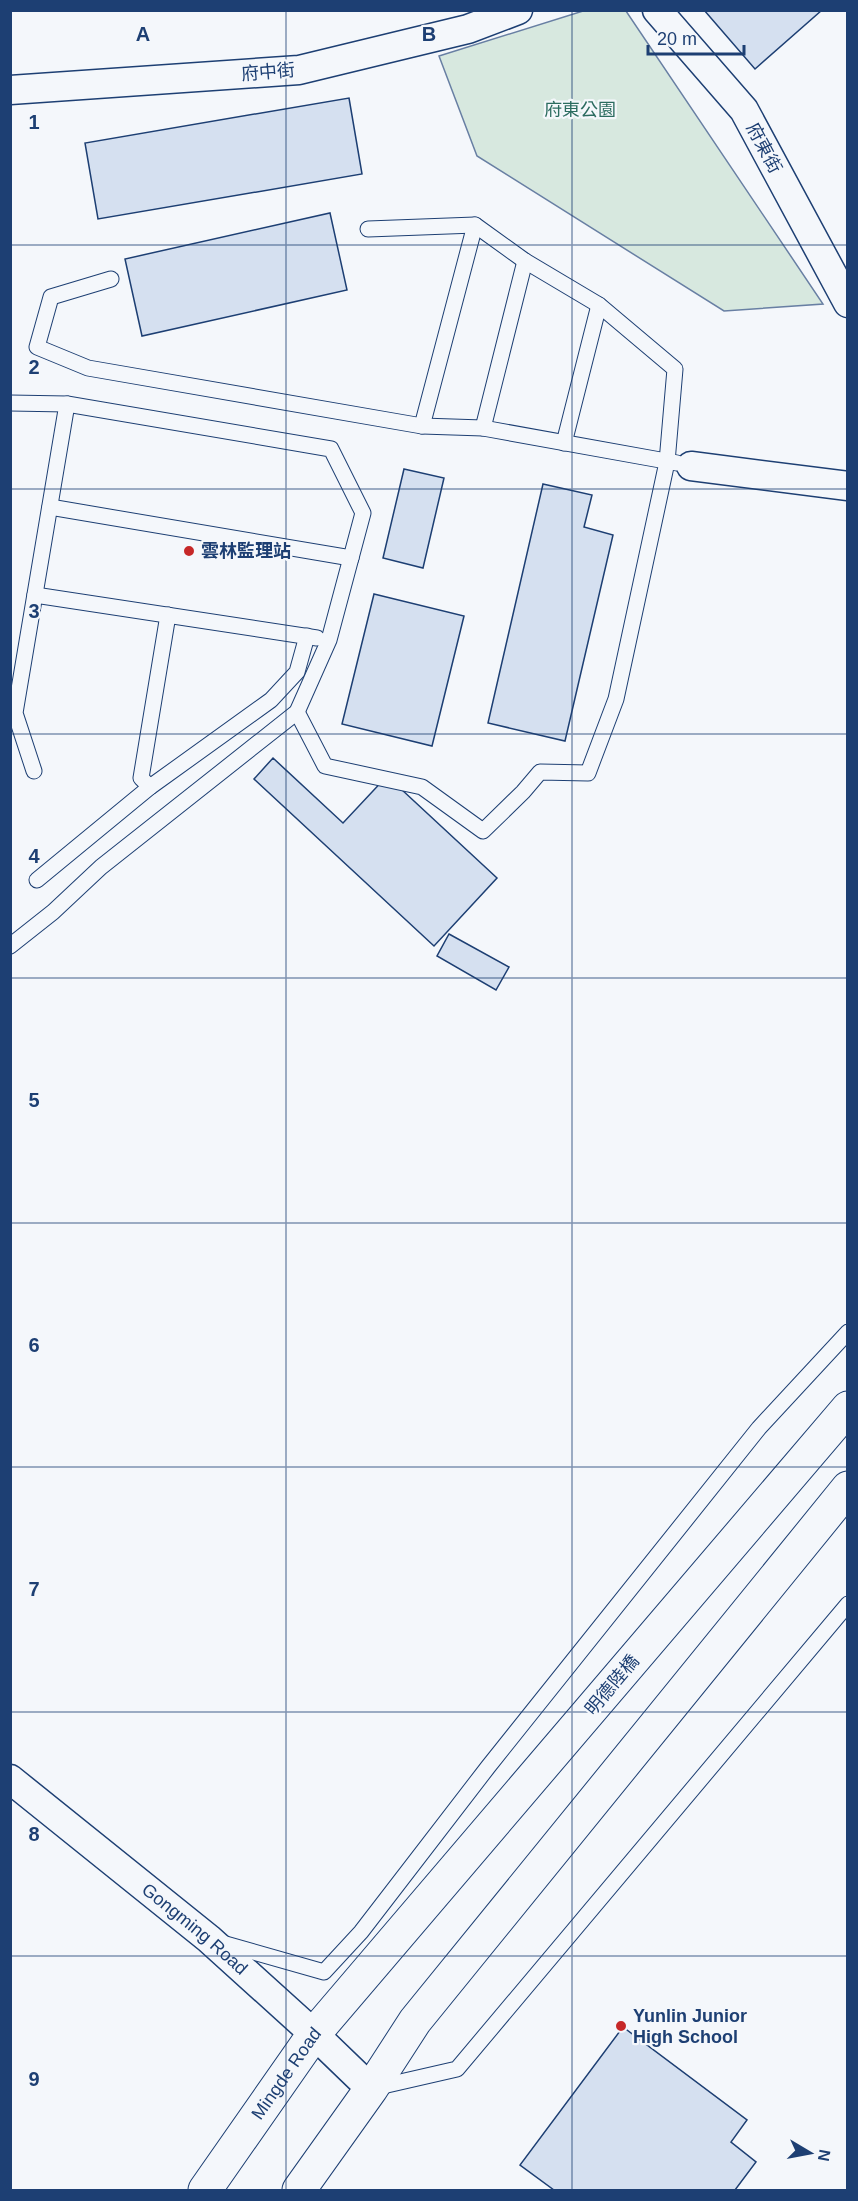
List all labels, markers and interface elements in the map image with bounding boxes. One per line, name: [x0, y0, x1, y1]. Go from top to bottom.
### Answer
scale bar: [648, 18, 744, 56]
text: A: [136, 23, 150, 45]
text: B: [422, 23, 436, 45]
text: 20 m: [657, 29, 697, 49]
street label: 府中街: [240, 60, 296, 84]
park label: 府東公園: [544, 100, 616, 120]
text: 1: [28, 111, 40, 133]
street label: 府東街: [742, 119, 786, 177]
text: 2: [28, 356, 40, 378]
place label: 雲林監理站: [201, 541, 291, 561]
marker: 雲林監理站: [182, 544, 196, 558]
text: 3: [28, 600, 40, 622]
text: 4: [28, 845, 40, 867]
text: 5: [28, 1089, 40, 1111]
text: 6: [28, 1334, 40, 1356]
text: 7: [28, 1578, 40, 1600]
street label: 明德陸橋: [581, 1651, 643, 1719]
text: 8: [28, 1823, 40, 1845]
street label: Gongming Road: [138, 1879, 251, 1979]
place label: Yunlin Junior High School: [633, 2006, 747, 2047]
marker: Yunlin Junior High School: [614, 2019, 628, 2033]
street label: Mingde Road: [247, 2024, 325, 2123]
text: 9: [28, 2068, 40, 2090]
north arrow: [780, 2123, 840, 2183]
text: N: [815, 2148, 834, 2163]

